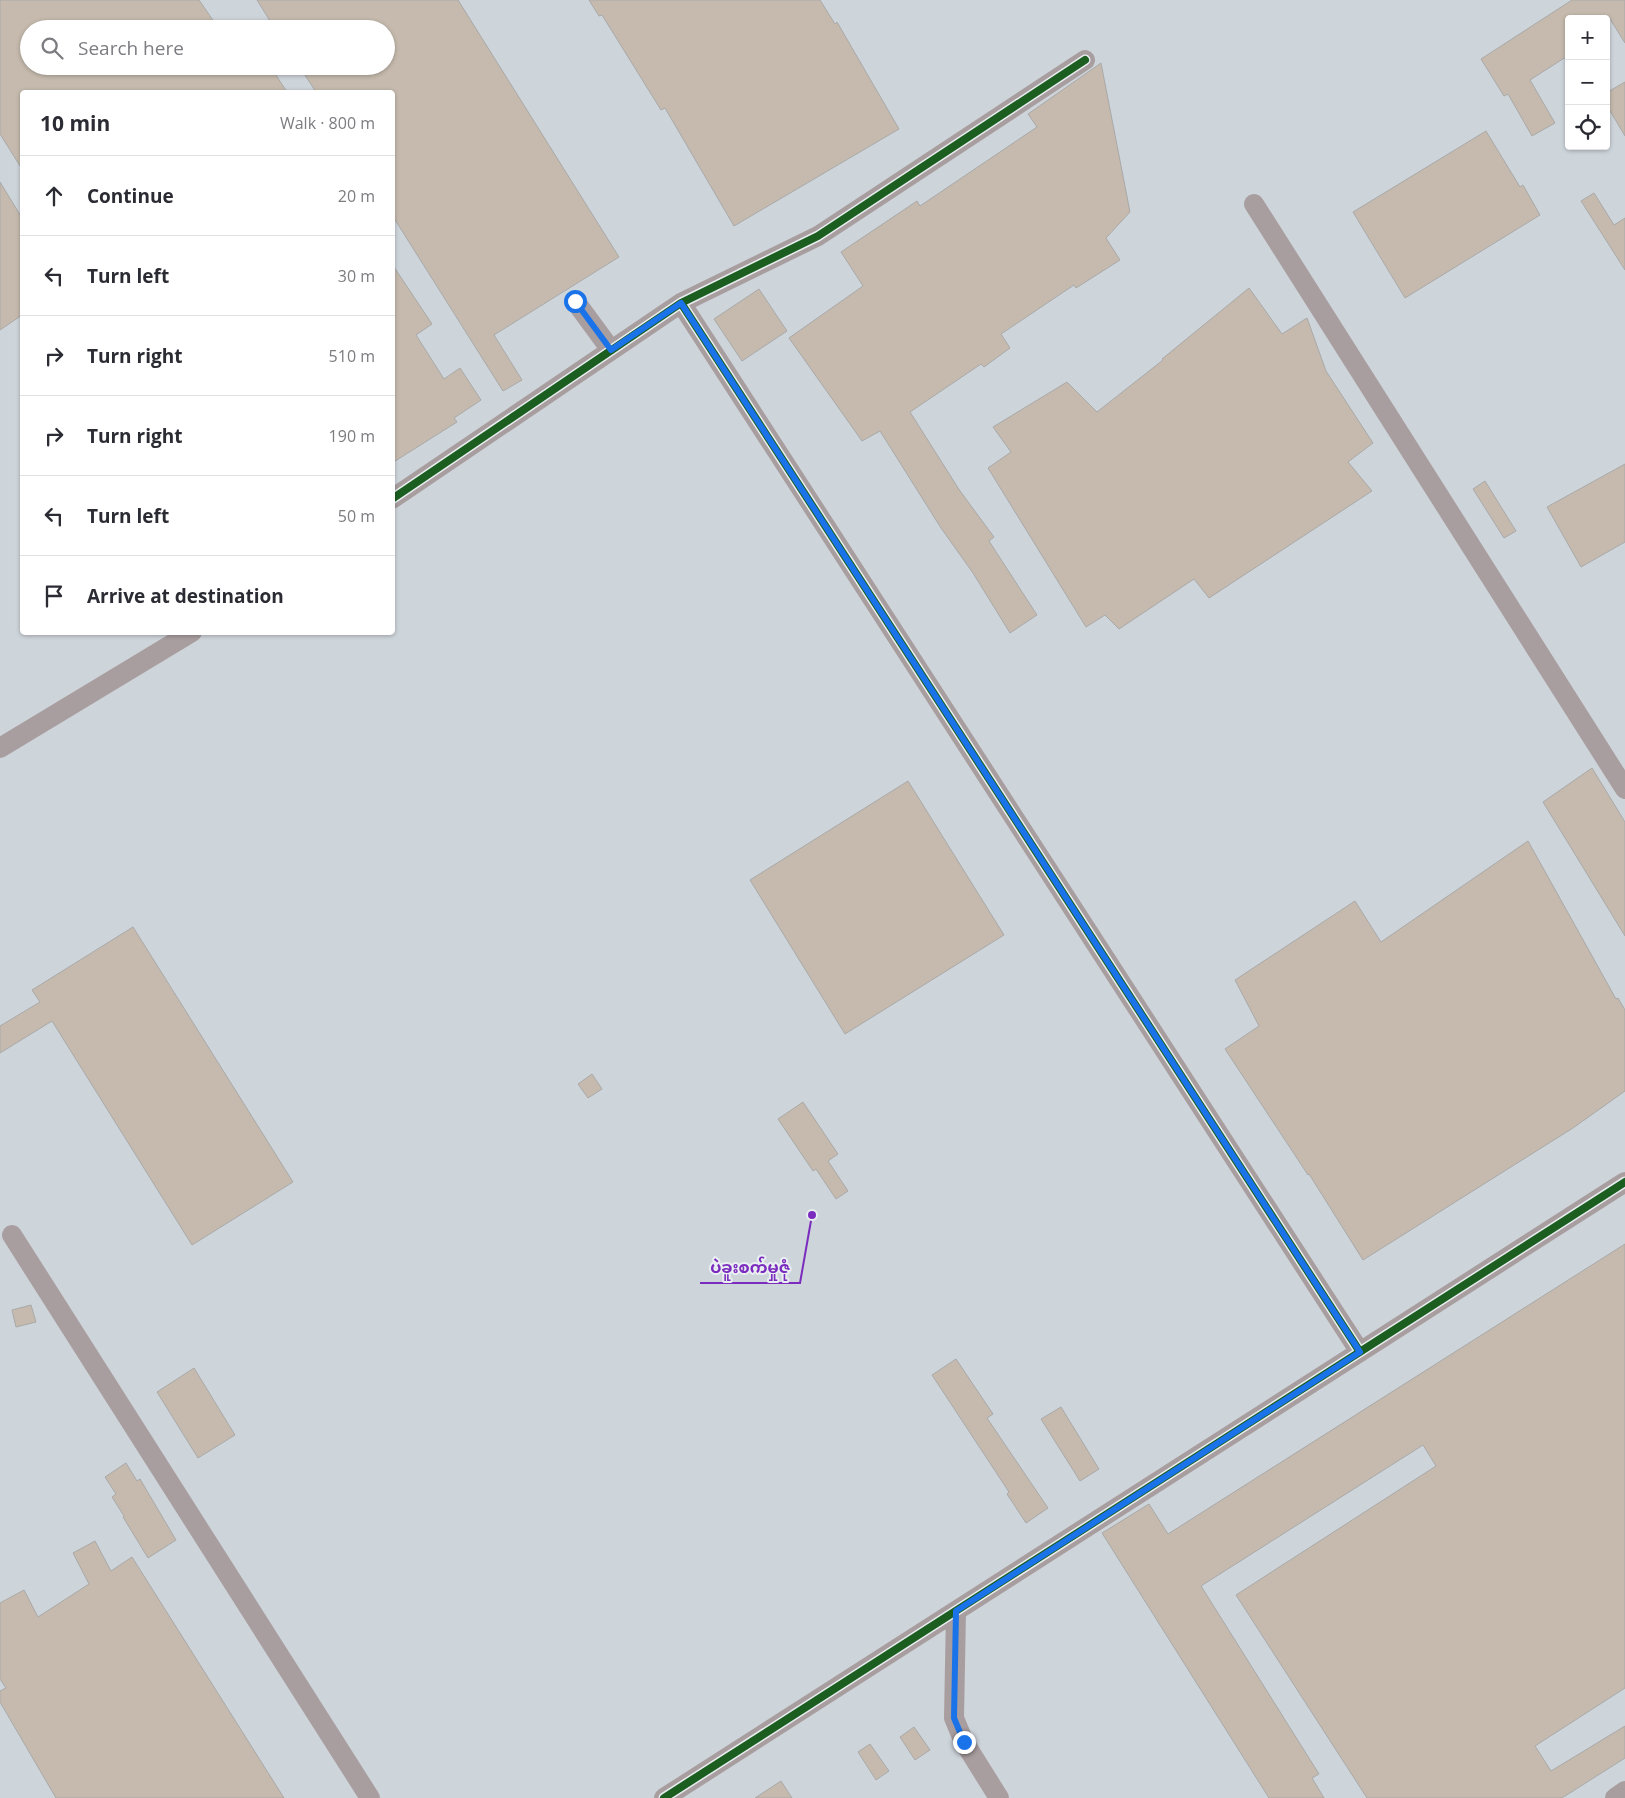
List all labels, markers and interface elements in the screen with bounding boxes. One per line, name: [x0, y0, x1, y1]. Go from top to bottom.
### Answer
map controls: [1565, 15, 1610, 150]
button: +: [1565, 15, 1610, 60]
search box: [20, 20, 395, 75]
icon: search: [38, 34, 66, 62]
text: Search here: [78, 35, 184, 61]
button: −: [1565, 60, 1610, 105]
button: locate: [1565, 105, 1610, 150]
text: 10 min: [40, 109, 110, 137]
text: Walk · 800 m: [280, 112, 375, 134]
icon: ahead: [40, 182, 68, 210]
text: Continue: [87, 183, 174, 209]
text: 20 m: [338, 185, 375, 207]
icon: left: [40, 262, 68, 290]
text: Turn left: [87, 263, 169, 289]
text: 30 m: [338, 265, 375, 287]
route start: [564, 290, 587, 313]
icon: right: [40, 342, 68, 370]
text: Turn right: [87, 343, 182, 369]
text: 510 m: [329, 345, 375, 367]
icon: right: [40, 422, 68, 450]
text: Turn right: [87, 423, 182, 449]
text: 190 m: [329, 425, 375, 447]
icon: left: [40, 502, 68, 530]
text: Turn left: [87, 503, 169, 529]
text: 50 m: [338, 505, 375, 527]
icon: arrive: [40, 582, 68, 610]
text: Arrive at destination: [87, 583, 284, 609]
callout: ပဲခူးစက်မှုဇုံ: [700, 1252, 800, 1283]
text: ပဲခူးစက်မှုဇုံ: [710, 1256, 790, 1281]
route end: [953, 1731, 976, 1754]

